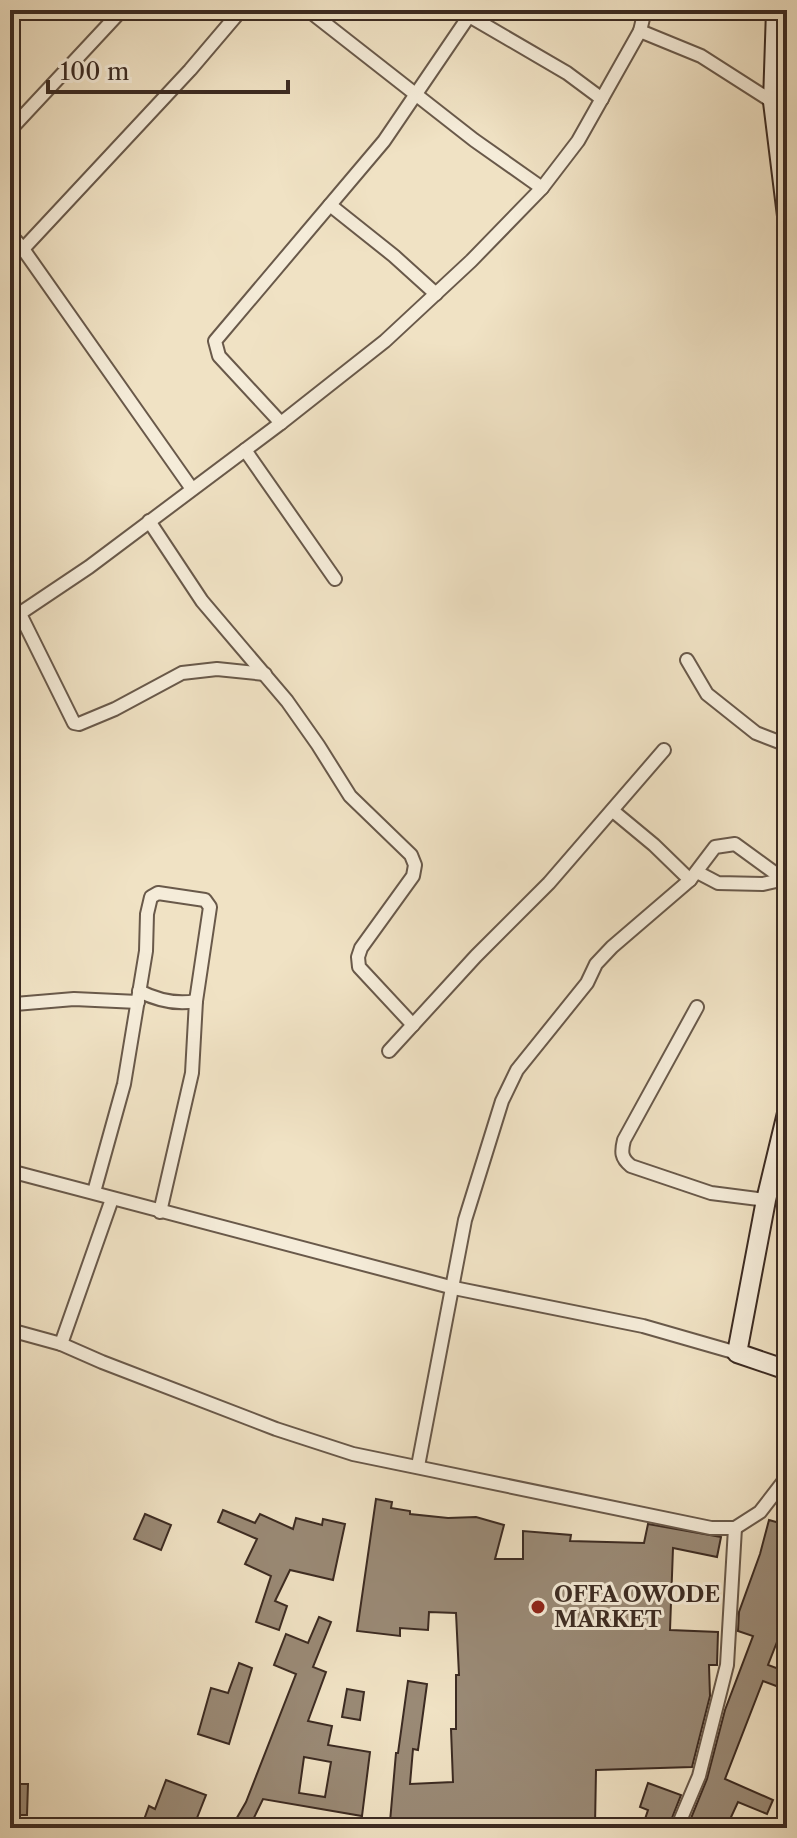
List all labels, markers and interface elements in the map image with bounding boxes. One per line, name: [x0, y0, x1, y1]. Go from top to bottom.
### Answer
scale bar: [48, 44, 288, 94]
text: 100 m: [60, 57, 129, 86]
place label: OFFA OWODE MARKET: [554, 1581, 720, 1633]
marker: OFFA OWODE MARKET: [529, 1598, 547, 1616]

